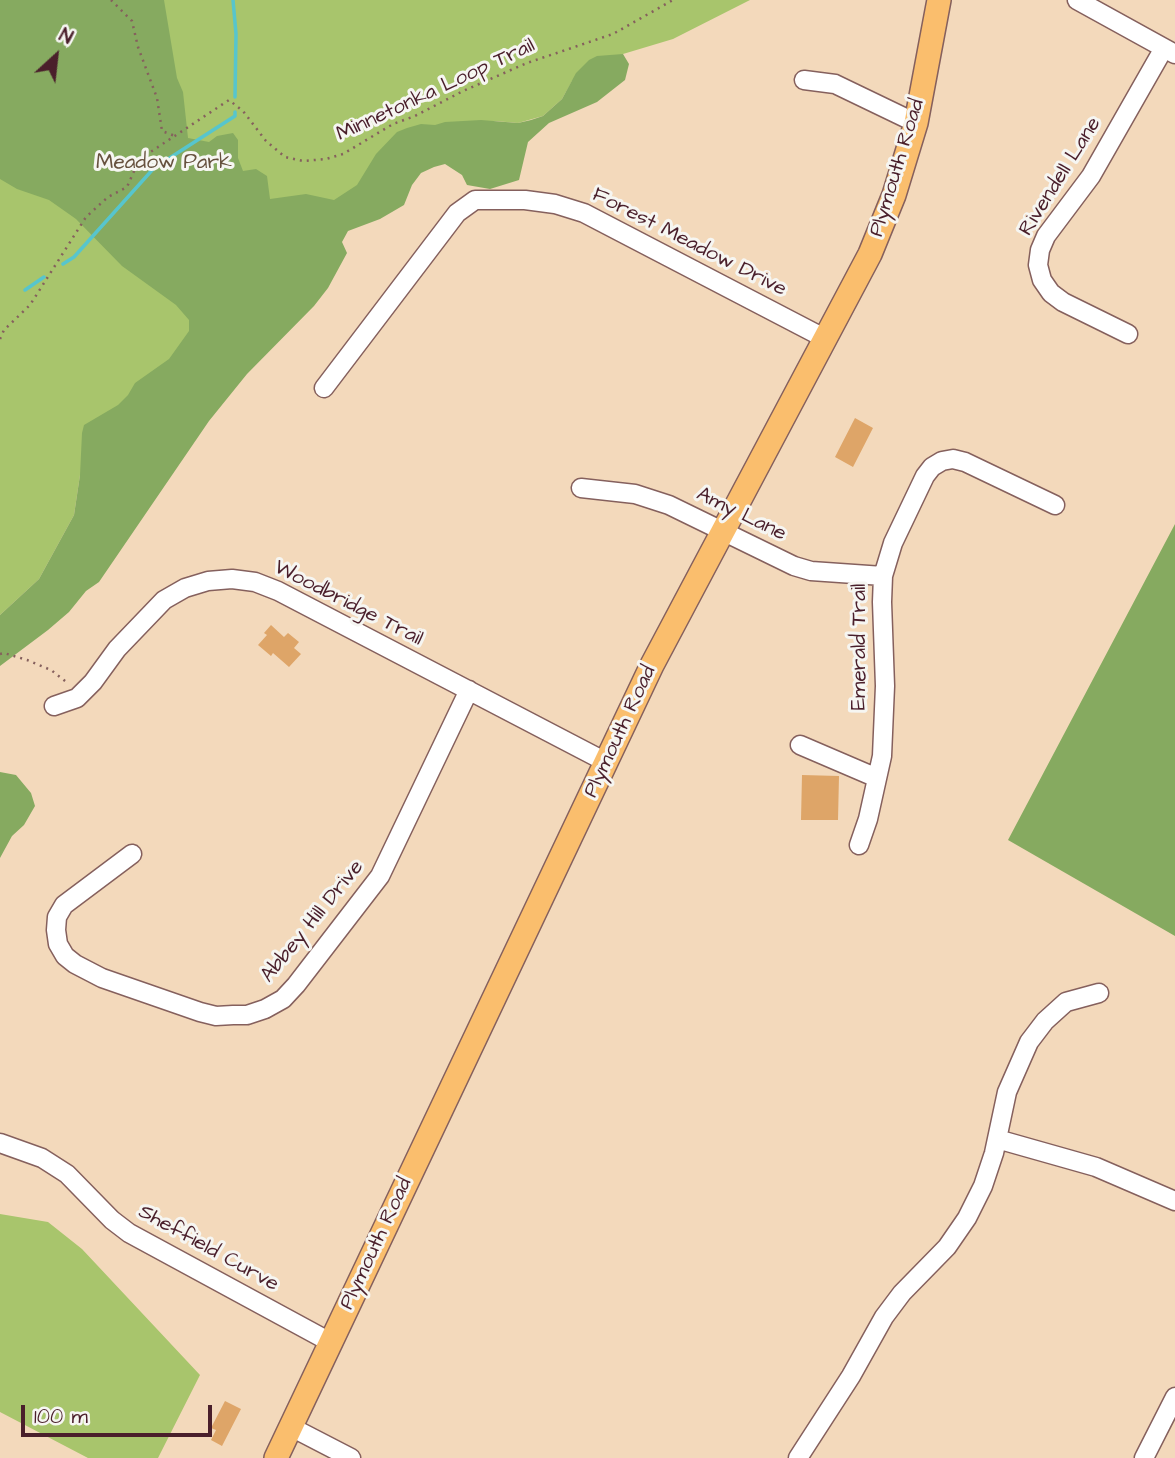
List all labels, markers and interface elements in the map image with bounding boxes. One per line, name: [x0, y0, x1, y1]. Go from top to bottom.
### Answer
north arrow: [21, 21, 91, 91]
text: N: [54, 22, 77, 52]
street label: Minnetonka Loop Trail: [333, 34, 539, 148]
street label: Plymouth Road: [865, 96, 931, 240]
street label: Rivendell Lane: [1015, 113, 1107, 241]
park label: Meadow Park: [96, 151, 232, 177]
street label: Forest Meadow Drive: [588, 183, 790, 303]
street label: Amy Lane: [692, 482, 790, 548]
street label: Woodbridge Trail: [269, 556, 427, 652]
street label: Emerald Trail: [848, 584, 874, 710]
street label: Plymouth Road: [579, 662, 663, 802]
street label: Abbey Hill Drive: [256, 856, 370, 988]
street label: Plymouth Road: [335, 1174, 419, 1314]
street label: Sheffield Curve: [133, 1200, 283, 1298]
scale bar: [24, 1392, 215, 1436]
text: 100 m: [34, 1402, 88, 1431]

